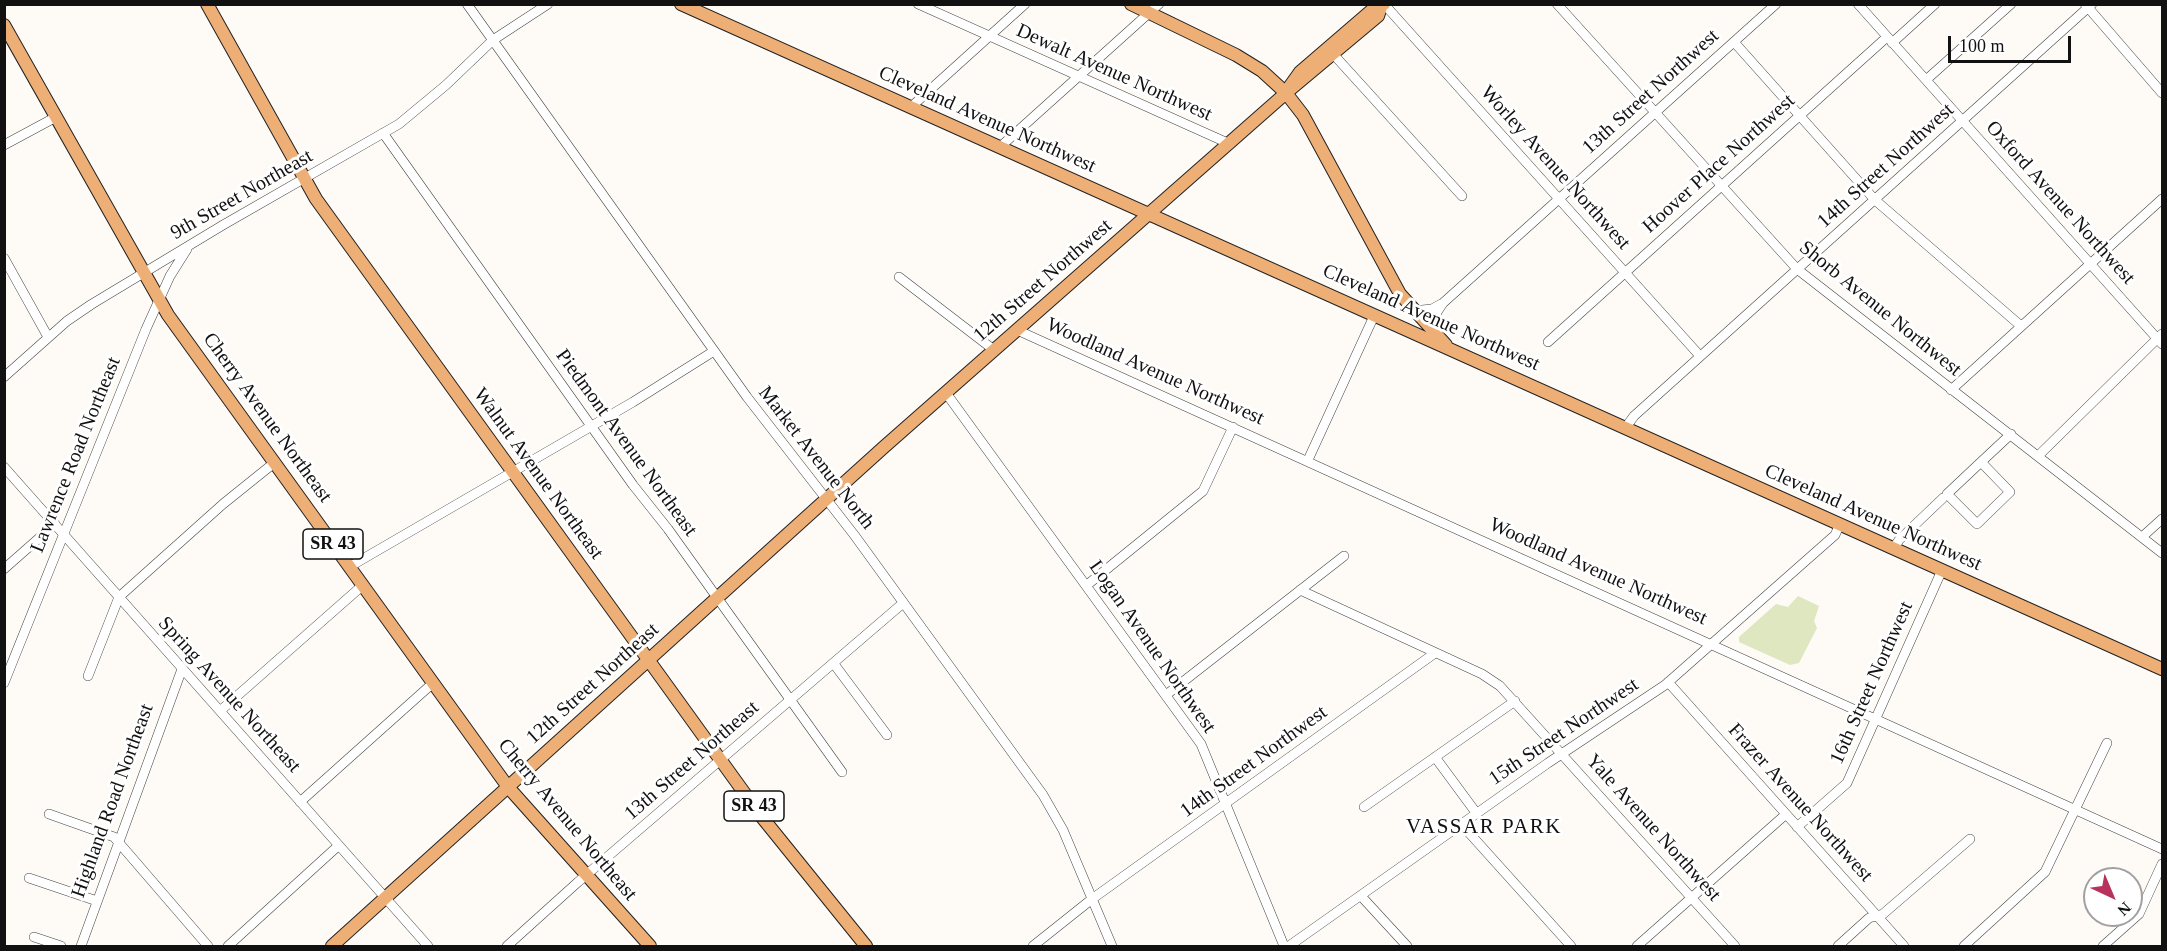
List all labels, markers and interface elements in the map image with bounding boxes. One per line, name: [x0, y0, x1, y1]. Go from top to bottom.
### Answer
street label: Dewalt Avenue Northwest: [1012, 19, 1216, 127]
street label: 13th Street Northwest: [1578, 24, 1724, 160]
scale bar: [1951, 24, 2074, 62]
text: 100 m: [1959, 36, 2005, 56]
street label: Cleveland Avenue Northwest: [875, 61, 1099, 179]
street label: Worley Avenue Northwest: [1475, 81, 1635, 255]
street label: Hoover Place Northwest: [1638, 89, 1800, 239]
street label: 14th Street Northwest: [1813, 98, 1959, 234]
street label: Oxford Avenue Northwest: [1980, 116, 2140, 290]
street label: 9th Street Northeast: [167, 145, 317, 245]
street label: 12th Street Northwest: [969, 214, 1117, 348]
street label: Shorb Avenue Northwest: [1794, 236, 1966, 382]
street label: Cleveland Avenue Northwest: [1319, 259, 1543, 377]
street label: Woodland Avenue Northwest: [1042, 313, 1268, 431]
street label: Cherry Avenue Northeast: [197, 328, 337, 508]
street label: Piedmont Avenue Northeast: [550, 345, 702, 541]
street label: Lawrence Road Northeast: [26, 354, 126, 556]
street label: Market Avenue North: [753, 382, 879, 534]
street label: Walnut Avenue Northeast: [468, 384, 608, 564]
street label: Cleveland Avenue Northwest: [1761, 459, 1985, 577]
street label: Woodland Avenue Northwest: [1485, 513, 1711, 631]
road number: SR 43: [303, 529, 363, 559]
street label: Logan Avenue Northwest: [1083, 556, 1221, 738]
street label: 16th Street Northwest: [1825, 598, 1919, 768]
street label: Spring Avenue Northeast: [153, 612, 305, 778]
street label: 12th Street Northeast: [522, 618, 664, 750]
street label: 15th Street Northwest: [1485, 673, 1643, 791]
street label: 13th Street Northeast: [620, 696, 764, 826]
street label: Highland Road Northeast: [67, 701, 159, 901]
street label: 14th Street Northwest: [1176, 701, 1332, 823]
street label: Frazer Avenue Northwest: [1722, 719, 1878, 887]
street label: Cherry Avenue Northeast: [492, 734, 642, 906]
street label: Yale Avenue Northwest: [1581, 749, 1725, 907]
road number: SR 43: [724, 791, 784, 821]
district label: VASSAR PARK: [1406, 814, 1562, 840]
north arrow: [2083, 867, 2143, 927]
text: N: [2114, 899, 2135, 919]

